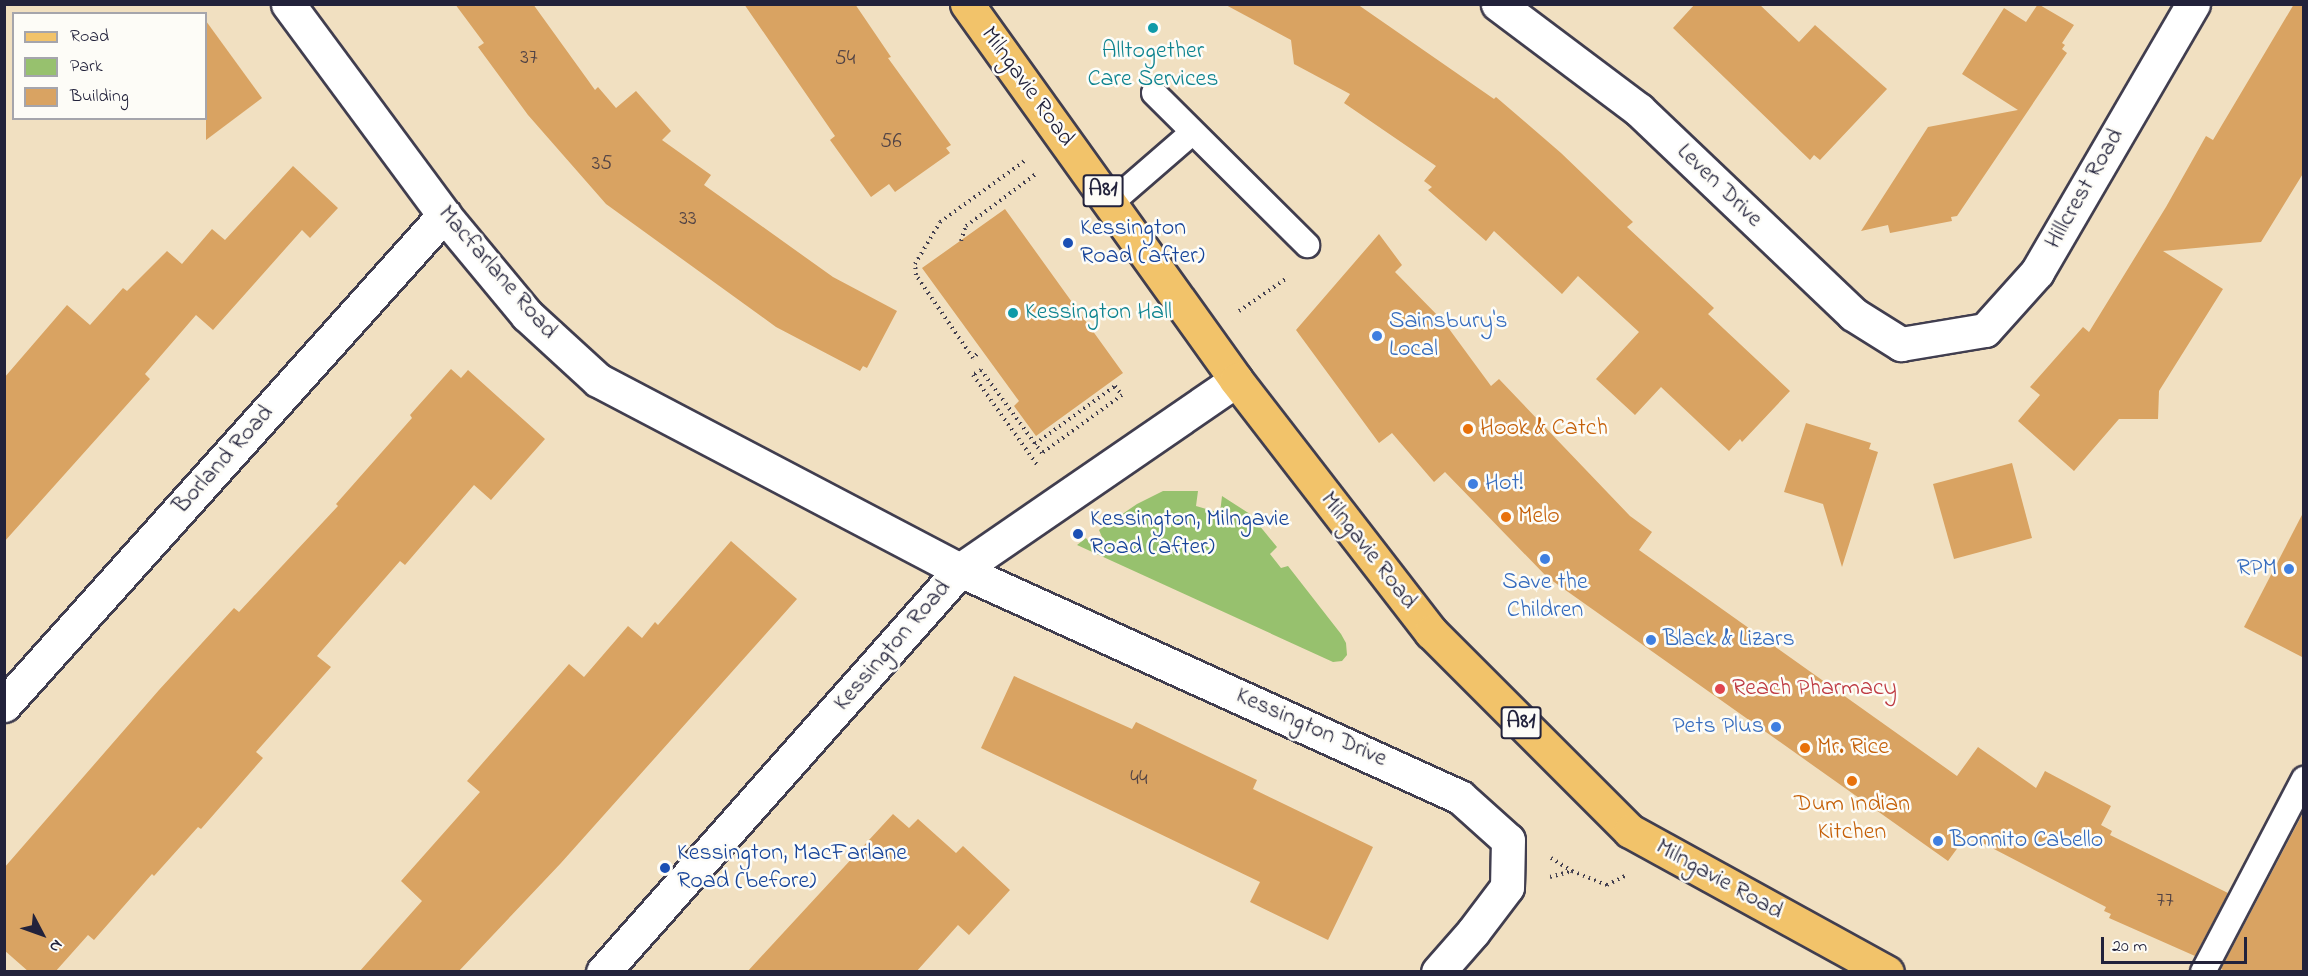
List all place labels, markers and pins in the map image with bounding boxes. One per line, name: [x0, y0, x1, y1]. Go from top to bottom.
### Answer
marker: Alltogether Care Services: [1146, 21, 1160, 35]
place label: Alltogether Care Services: [1087, 38, 1219, 94]
place label: Kessington Road (after): [1080, 215, 1205, 271]
marker: Kessington Road (after): [1061, 236, 1075, 250]
place label: Kessington Hall: [1025, 299, 1172, 327]
marker: Kessington Hall: [1006, 306, 1020, 320]
place label: Sainsbury's Local: [1389, 308, 1508, 364]
marker: Sainsbury's Local: [1370, 329, 1384, 343]
place label: Hook & Catch: [1480, 415, 1608, 443]
marker: Hook & Catch: [1461, 422, 1475, 436]
place label: Hot!: [1485, 470, 1523, 498]
marker: Hot!: [1466, 477, 1480, 491]
place label: Melo: [1518, 503, 1560, 531]
place label: Kessington, Milngavie Road (after): [1090, 506, 1289, 562]
marker: Melo: [1499, 510, 1513, 524]
marker: Kessington, Milngavie Road (after): [1071, 527, 1085, 541]
marker: Save the Children: [1538, 552, 1552, 566]
place label: RPM: [2237, 555, 2277, 583]
marker: RPM: [2282, 562, 2296, 576]
place label: Save the Children: [1502, 569, 1588, 625]
place label: Black & Lizars: [1663, 626, 1795, 654]
marker: Black & Lizars: [1644, 633, 1658, 647]
place label: Reach Pharmacy: [1732, 675, 1897, 703]
marker: Reach Pharmacy: [1713, 682, 1727, 696]
place label: Pets Plus: [1672, 713, 1764, 741]
marker: Pets Plus: [1769, 720, 1783, 734]
place label: Mr. Rice: [1817, 734, 1889, 762]
marker: Mr. Rice: [1798, 741, 1812, 755]
marker: Dum Indian Kitchen: [1845, 774, 1859, 788]
place label: Dum Indian Kitchen: [1794, 791, 1910, 847]
place label: Bonnito Cabello: [1950, 827, 2103, 855]
marker: Bonnito Cabello: [1931, 834, 1945, 848]
place label: Kessington, MacFarlane Road (before): [677, 840, 907, 896]
marker: Kessington, MacFarlane Road (before): [658, 861, 672, 875]

